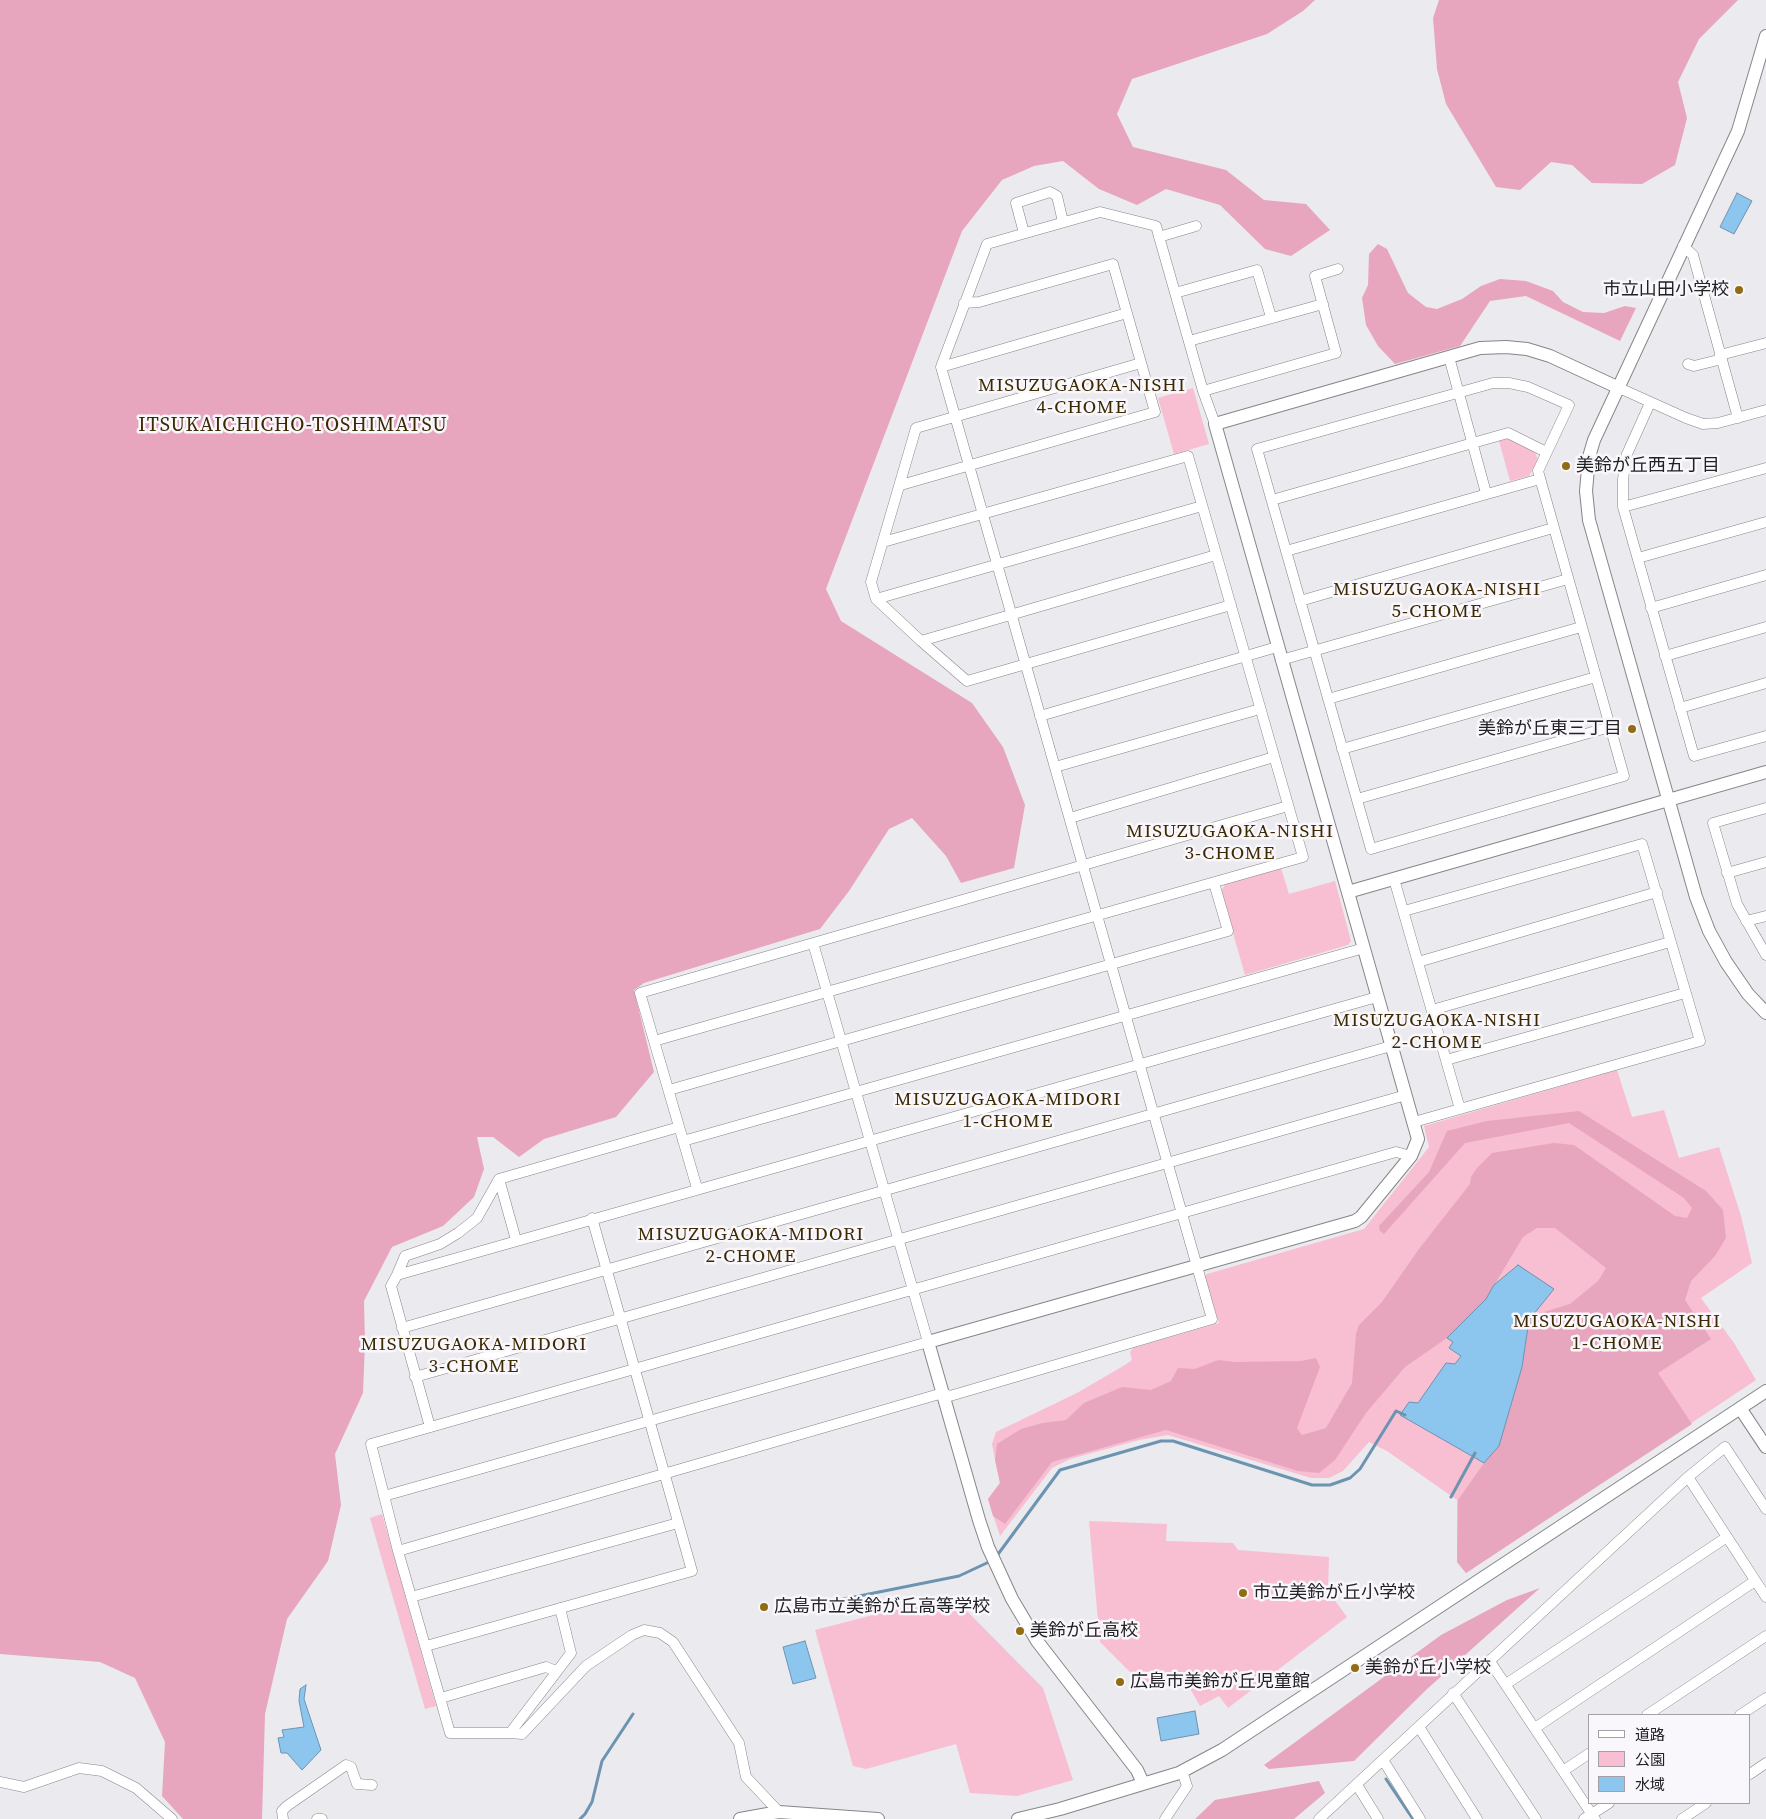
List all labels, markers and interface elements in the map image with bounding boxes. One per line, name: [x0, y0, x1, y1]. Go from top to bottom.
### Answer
place label: 市立山田小学校: [1603, 279, 1729, 301]
marker: 市立山田小学校: [1733, 284, 1745, 296]
district label: MISUZUGAOKA-NISHI 4-CHOME: [976, 375, 1188, 419]
district label: ITSUKAICHICHO-TOSHIMATSU: [135, 414, 451, 438]
place label: 美鈴が丘西五丁目: [1576, 455, 1720, 477]
marker: 美鈴が丘西五丁目: [1560, 460, 1572, 472]
district label: MISUZUGAOKA-NISHI 5-CHOME: [1331, 579, 1543, 623]
place label: 美鈴が丘東三丁目: [1478, 718, 1622, 740]
marker: 美鈴が丘東三丁目: [1626, 723, 1638, 735]
district label: MISUZUGAOKA-NISHI 3-CHOME: [1124, 821, 1336, 865]
district label: MISUZUGAOKA-NISHI 2-CHOME: [1331, 1010, 1543, 1054]
district label: MISUZUGAOKA-MIDORI 1-CHOME: [892, 1089, 1124, 1133]
district label: MISUZUGAOKA-MIDORI 2-CHOME: [635, 1224, 867, 1268]
district label: MISUZUGAOKA-NISHI 1-CHOME: [1511, 1311, 1723, 1355]
district label: MISUZUGAOKA-MIDORI 3-CHOME: [358, 1334, 590, 1378]
place label: 市立美鈴が丘小学校: [1253, 1582, 1415, 1604]
marker: 市立美鈴が丘小学校: [1237, 1587, 1249, 1599]
place label: 広島市立美鈴が丘高等学校: [774, 1596, 990, 1618]
marker: 広島市立美鈴が丘高等学校: [758, 1601, 770, 1613]
place label: 美鈴が丘高校: [1030, 1620, 1138, 1642]
marker: 美鈴が丘高校: [1014, 1625, 1026, 1637]
place label: 美鈴が丘小学校: [1365, 1657, 1491, 1679]
marker: 美鈴が丘小学校: [1349, 1662, 1361, 1674]
place label: 広島市美鈴が丘児童館: [1130, 1671, 1310, 1693]
marker: 広島市美鈴が丘児童館: [1114, 1676, 1126, 1688]
legend: [1588, 1714, 1751, 1804]
text: 道路: [1635, 1724, 1665, 1745]
text: 公園: [1635, 1749, 1665, 1770]
text: 水域: [1635, 1774, 1665, 1795]

